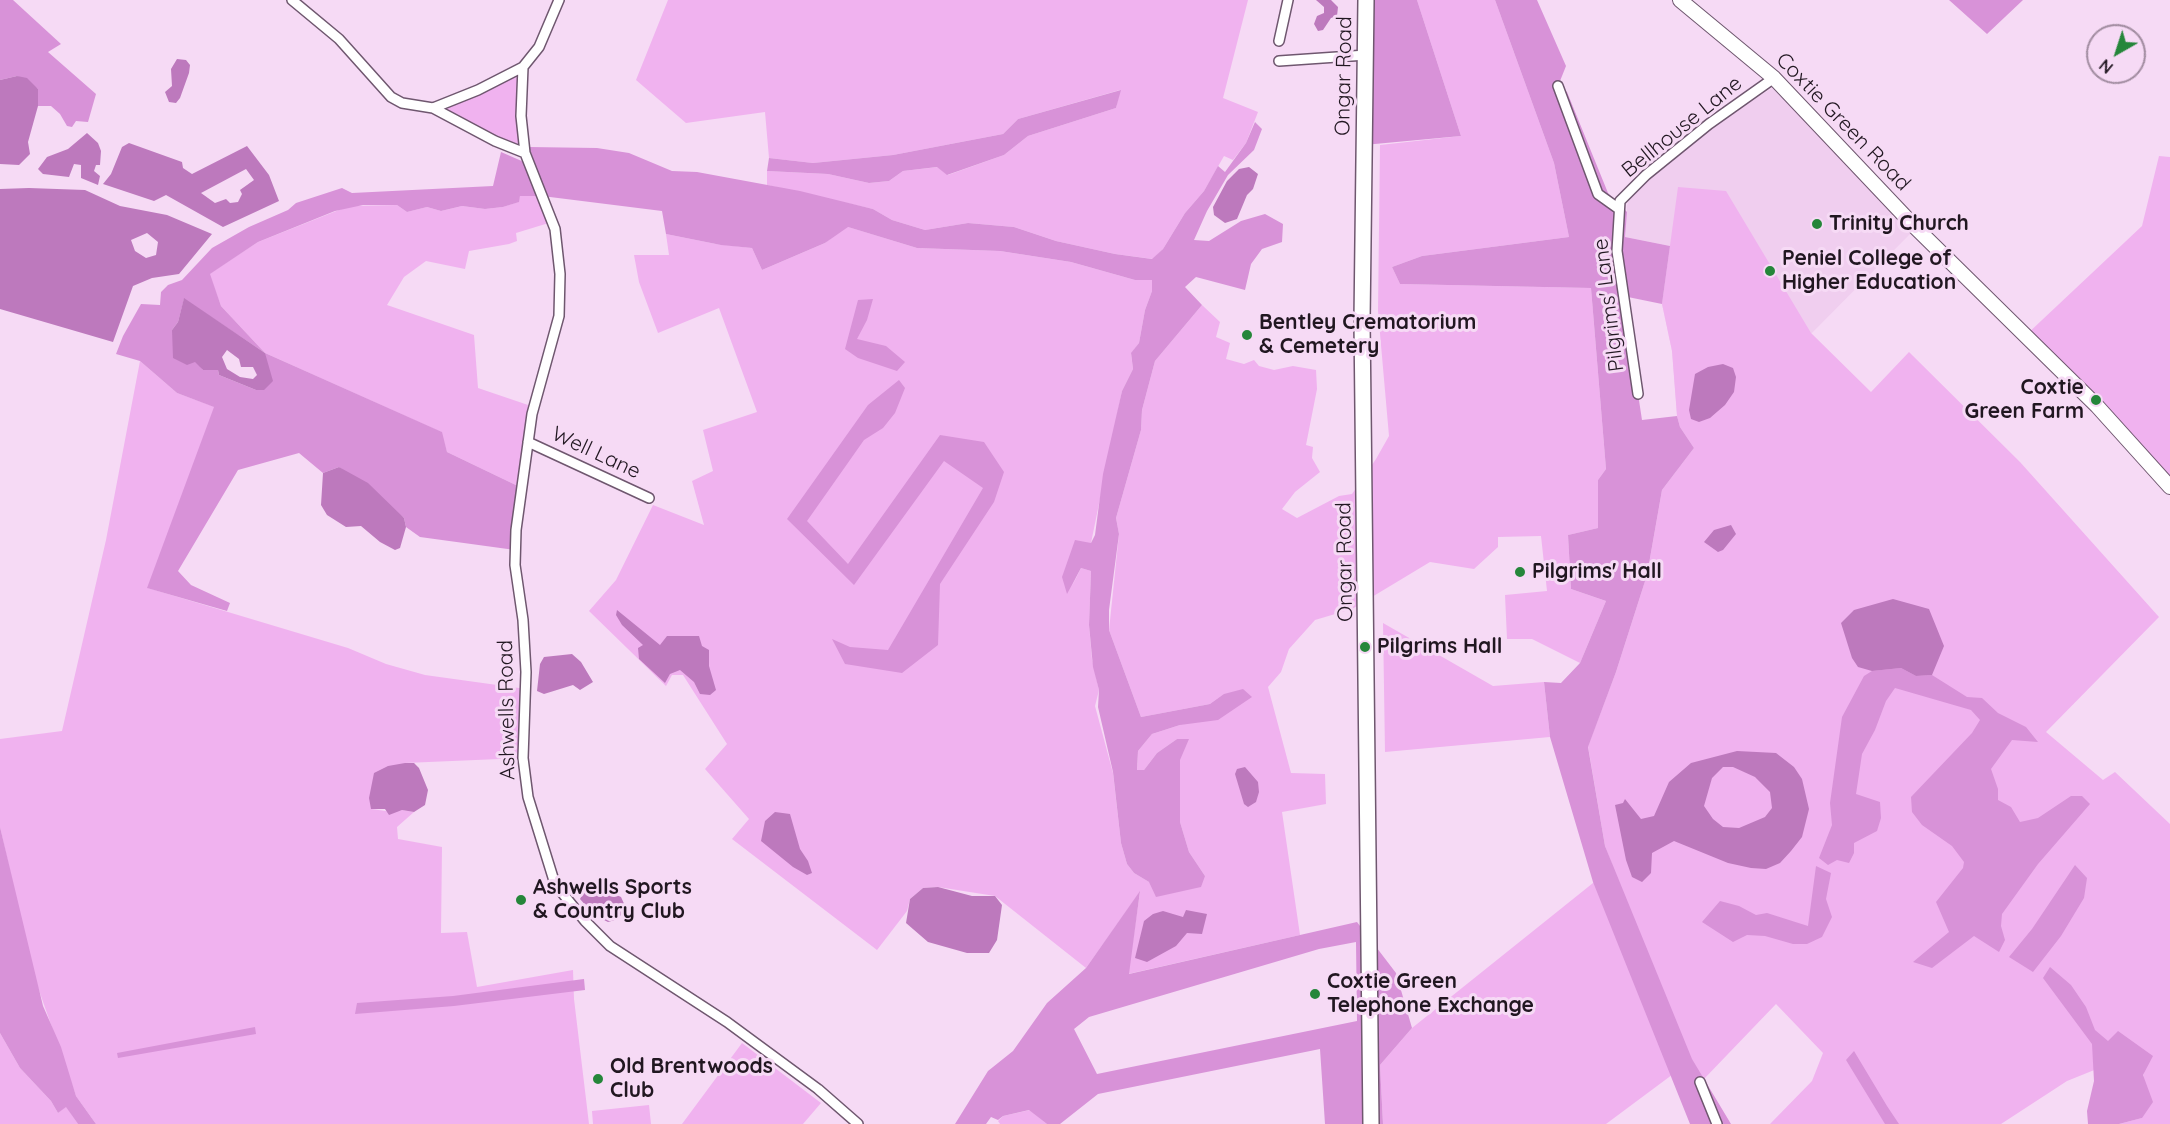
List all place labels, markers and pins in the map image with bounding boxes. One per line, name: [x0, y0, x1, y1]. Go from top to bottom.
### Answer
place label: Trinity Church: [1829, 211, 1969, 237]
marker: Trinity Church: [1810, 217, 1824, 231]
place label: Peniel College of Higher Education: [1782, 246, 1956, 296]
marker: Peniel College of Higher Education: [1763, 264, 1777, 278]
place label: Bentley Crematorium & Cemetery: [1259, 310, 1476, 360]
marker: Bentley Crematorium & Cemetery: [1240, 328, 1254, 342]
place label: Coxtie Green Farm: [1965, 375, 2084, 425]
marker: Coxtie Green Farm: [2089, 393, 2103, 407]
place label: Pilgrims' Hall: [1532, 559, 1662, 585]
marker: Pilgrims' Hall: [1513, 565, 1527, 579]
place label: Pilgrims Hall: [1377, 634, 1503, 660]
marker: Pilgrims Hall: [1358, 640, 1372, 654]
place label: Ashwells Sports & Country Club: [533, 875, 692, 925]
marker: Ashwells Sports & Country Club: [514, 893, 528, 907]
place label: Coxtie Green Telephone Exchange: [1327, 969, 1534, 1019]
marker: Coxtie Green Telephone Exchange: [1308, 987, 1322, 1001]
place label: Old Brentwoods Club: [610, 1054, 773, 1104]
marker: Old Brentwoods Club: [591, 1072, 605, 1086]

